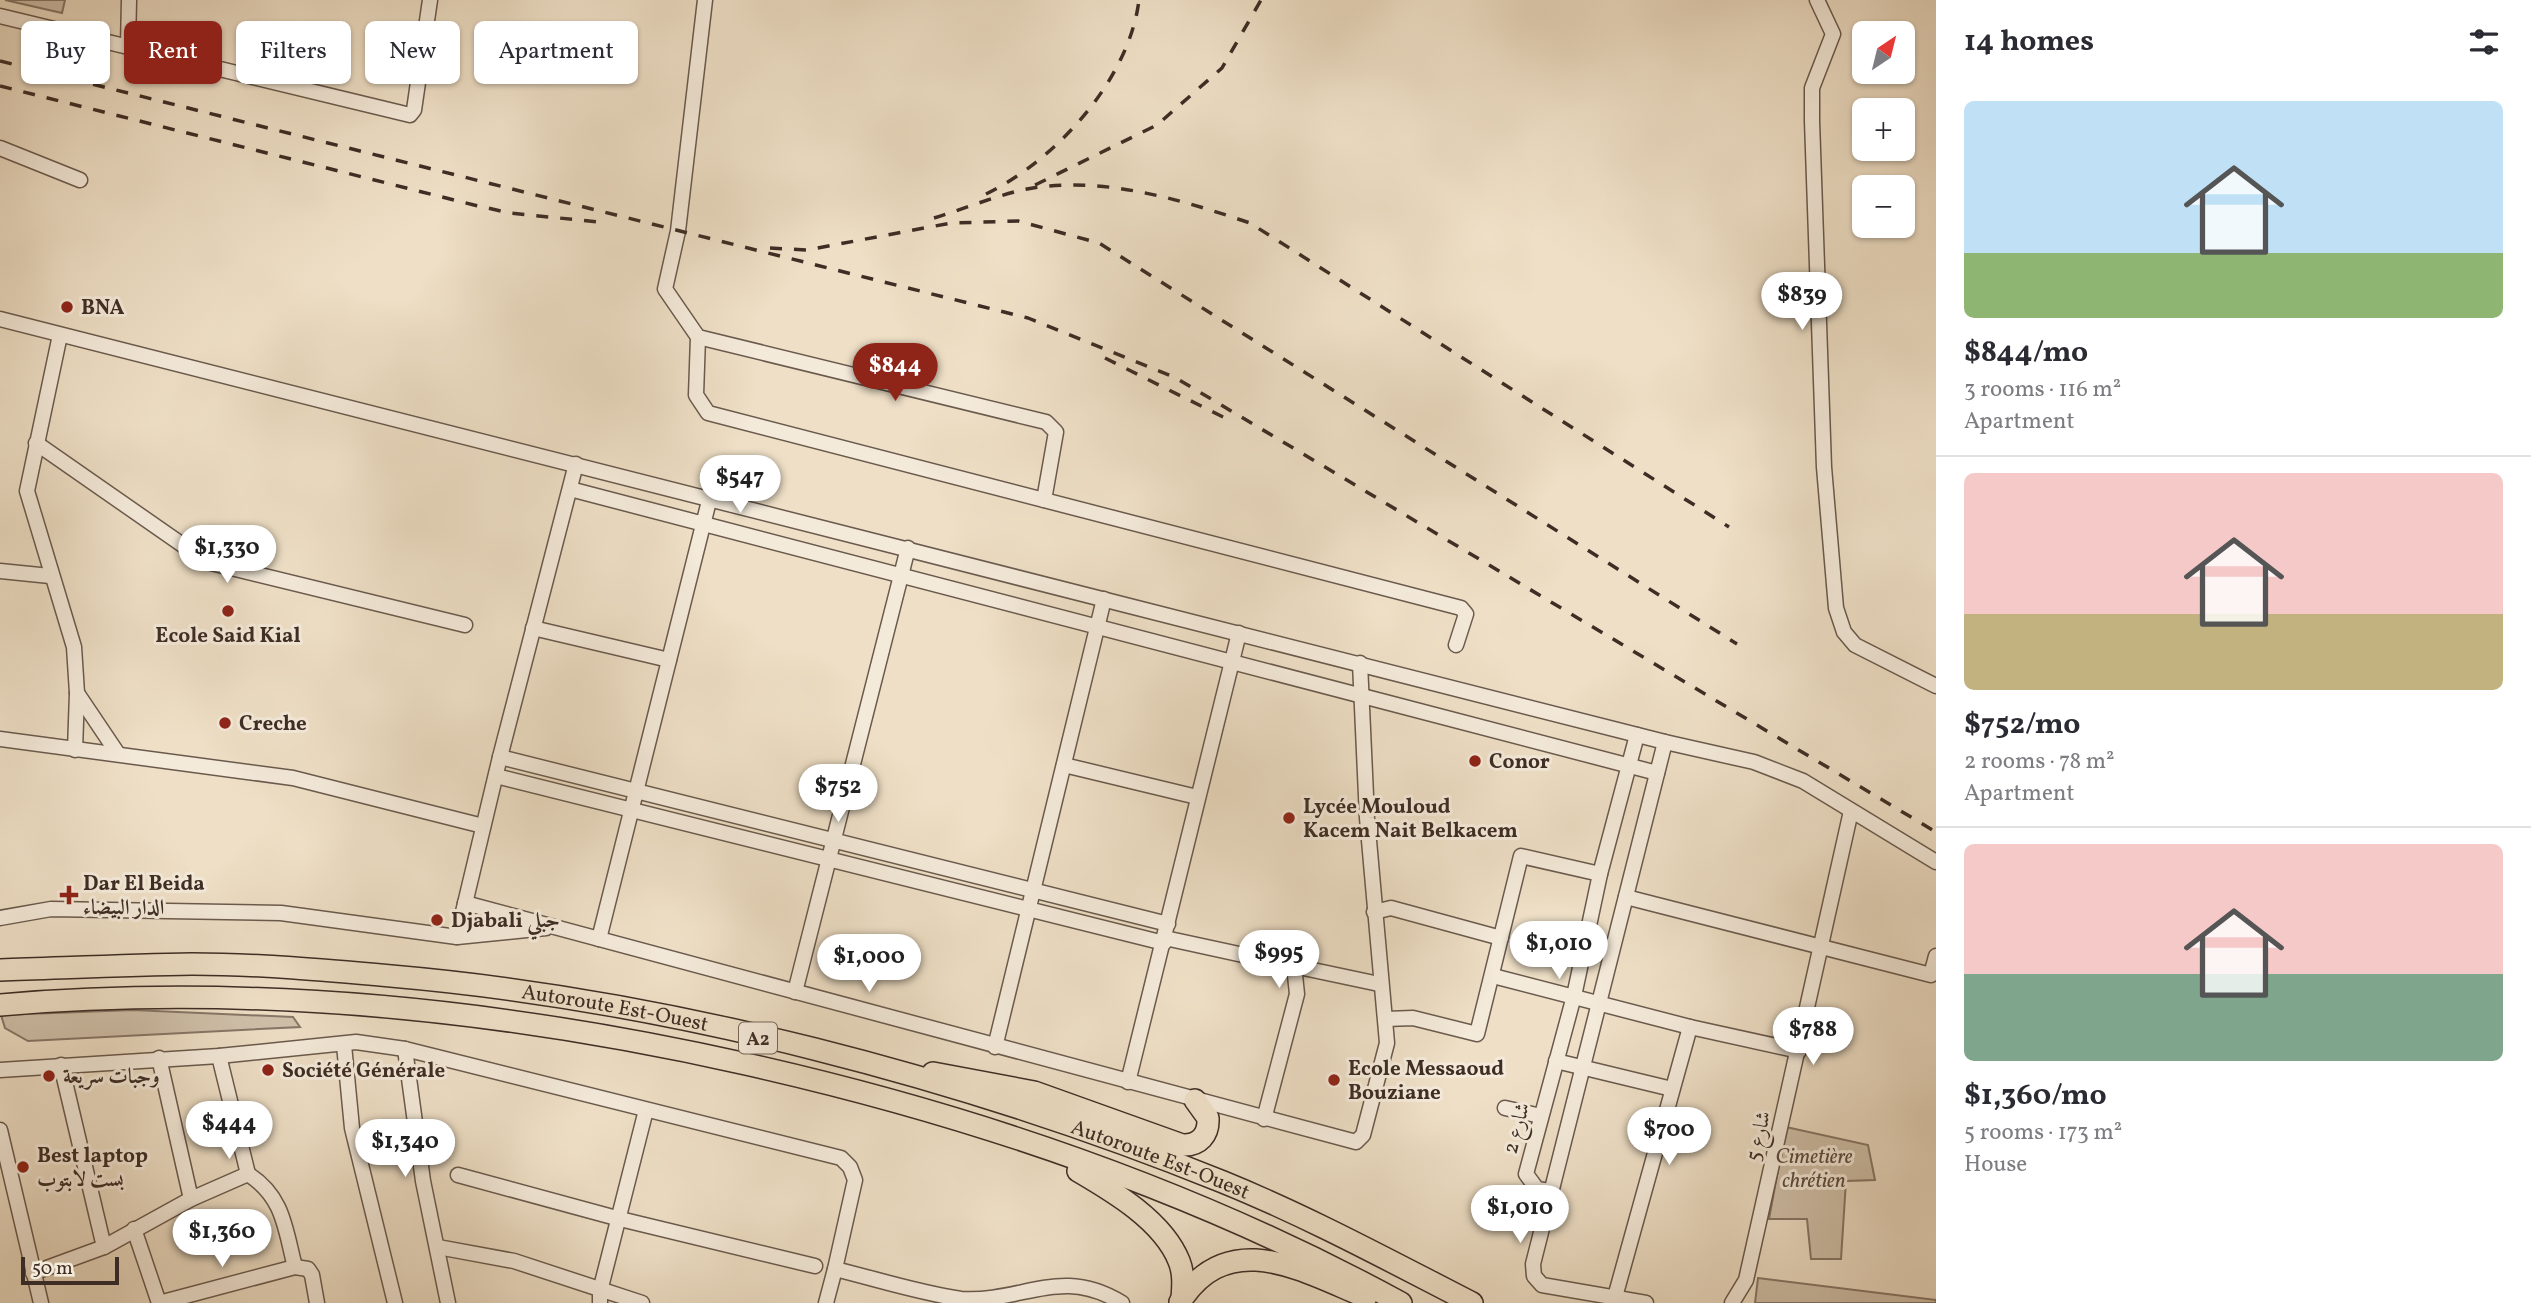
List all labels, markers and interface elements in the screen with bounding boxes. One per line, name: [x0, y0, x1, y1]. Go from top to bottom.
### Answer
chip: Buy: [21, 21, 110, 84]
chip: Rent: [124, 21, 222, 84]
chip: Filters: [236, 21, 351, 84]
chip: New: [365, 21, 460, 84]
chip: Apartment: [474, 21, 638, 84]
north arrow: [1852, 21, 1914, 84]
map controls: [1852, 21, 1915, 238]
text: 14 homes: [1964, 21, 2094, 63]
icon: filters: [2465, 23, 2503, 61]
button: +: [1852, 98, 1915, 161]
icon: home: [2171, 147, 2297, 273]
button: −: [1852, 175, 1915, 238]
pin: $839: [1761, 272, 1843, 332]
text: $839: [1777, 279, 1827, 311]
place label: BNA: [81, 294, 125, 323]
marker: BNA: [59, 299, 75, 315]
text: $844/mo: [1964, 332, 2088, 374]
pin: $844: [854, 344, 936, 403]
text: $844: [869, 350, 921, 382]
text: 3 rooms · 116 m²: [1964, 374, 2121, 406]
text: Apartment: [1964, 406, 2075, 438]
pin: $547: [699, 456, 781, 515]
text: $547: [716, 462, 764, 494]
icon: home: [2171, 519, 2297, 645]
pin: $1,330: [170, 526, 284, 585]
text: $1,330: [194, 532, 260, 564]
marker: Ecole Said Kial: [220, 603, 236, 619]
place label: Ecole Said Kial: [155, 622, 301, 651]
text: $752/mo: [1964, 704, 2081, 746]
place label: Creche: [239, 710, 307, 739]
marker: Creche: [217, 715, 233, 731]
text: 2 rooms · 78 m²: [1964, 746, 2115, 778]
place label: Conor: [1489, 748, 1550, 777]
marker: Conor: [1467, 753, 1483, 769]
pin: $752: [797, 764, 879, 824]
text: $752: [815, 771, 861, 803]
text: Apartment: [1964, 778, 2075, 810]
place label: Lycée Mouloud Kacem Nait Belkacem: [1303, 793, 1518, 846]
marker: Lycée Mouloud Kacem Nait Belkacem: [1281, 810, 1297, 826]
place label: Dar El Beida الدار البيضاء: [83, 870, 205, 923]
marker: Dar El Beida الدار البيضاء: [61, 887, 77, 903]
icon: home: [2171, 890, 2297, 1016]
place label: Djabali جبلي: [451, 907, 560, 940]
marker: Djabali جبلي: [429, 912, 445, 928]
pin: $1,010: [1502, 922, 1616, 981]
text: $1,010: [1526, 928, 1592, 960]
pin: $995: [1238, 930, 1320, 990]
pin: $1,000: [812, 934, 926, 994]
text: $995: [1254, 937, 1304, 969]
text: $1,000: [833, 941, 905, 973]
street label: Autoroute Est-Ouest: [520, 978, 711, 1040]
pin: $788: [1772, 1007, 1854, 1067]
text: $788: [1789, 1014, 1837, 1046]
road number: A2: [739, 1022, 777, 1054]
place label: Ecole Messaoud Bouziane: [1348, 1055, 1504, 1108]
place label: Société Générale: [282, 1057, 445, 1086]
marker: Société Générale: [260, 1062, 276, 1078]
place label: وجبات سريعة: [63, 1063, 160, 1092]
marker: وجبات سريعة: [41, 1068, 57, 1084]
marker: Ecole Messaoud Bouziane: [1326, 1072, 1342, 1088]
text: $1,360/mo: [1964, 1075, 2107, 1117]
street label: شارع 2: [1497, 1100, 1540, 1158]
pin: $444: [188, 1102, 270, 1161]
text: $444: [202, 1108, 256, 1140]
pin: $700: [1628, 1108, 1710, 1167]
street label: شارع 5: [1740, 1108, 1781, 1165]
street label: Autoroute Est-Ouest: [1067, 1113, 1254, 1208]
text: $700: [1643, 1114, 1695, 1146]
text: 5 rooms · 173 m²: [1964, 1117, 2122, 1149]
pin: $1,340: [348, 1120, 462, 1179]
text: $1,340: [371, 1126, 439, 1158]
place label: Best laptop بست لابتوب: [37, 1142, 148, 1195]
park label: Cimetière chrétien: [1776, 1143, 1853, 1196]
text: House: [1964, 1149, 2027, 1181]
marker: Best laptop بست لابتوب: [15, 1159, 31, 1175]
pin: $1,010: [1463, 1186, 1577, 1245]
text: $1,010: [1487, 1192, 1553, 1224]
pin: $1,360: [165, 1210, 279, 1269]
text: $1,360: [189, 1216, 255, 1248]
scale bar: [21, 1254, 119, 1286]
text: 50 m: [32, 1256, 73, 1282]

